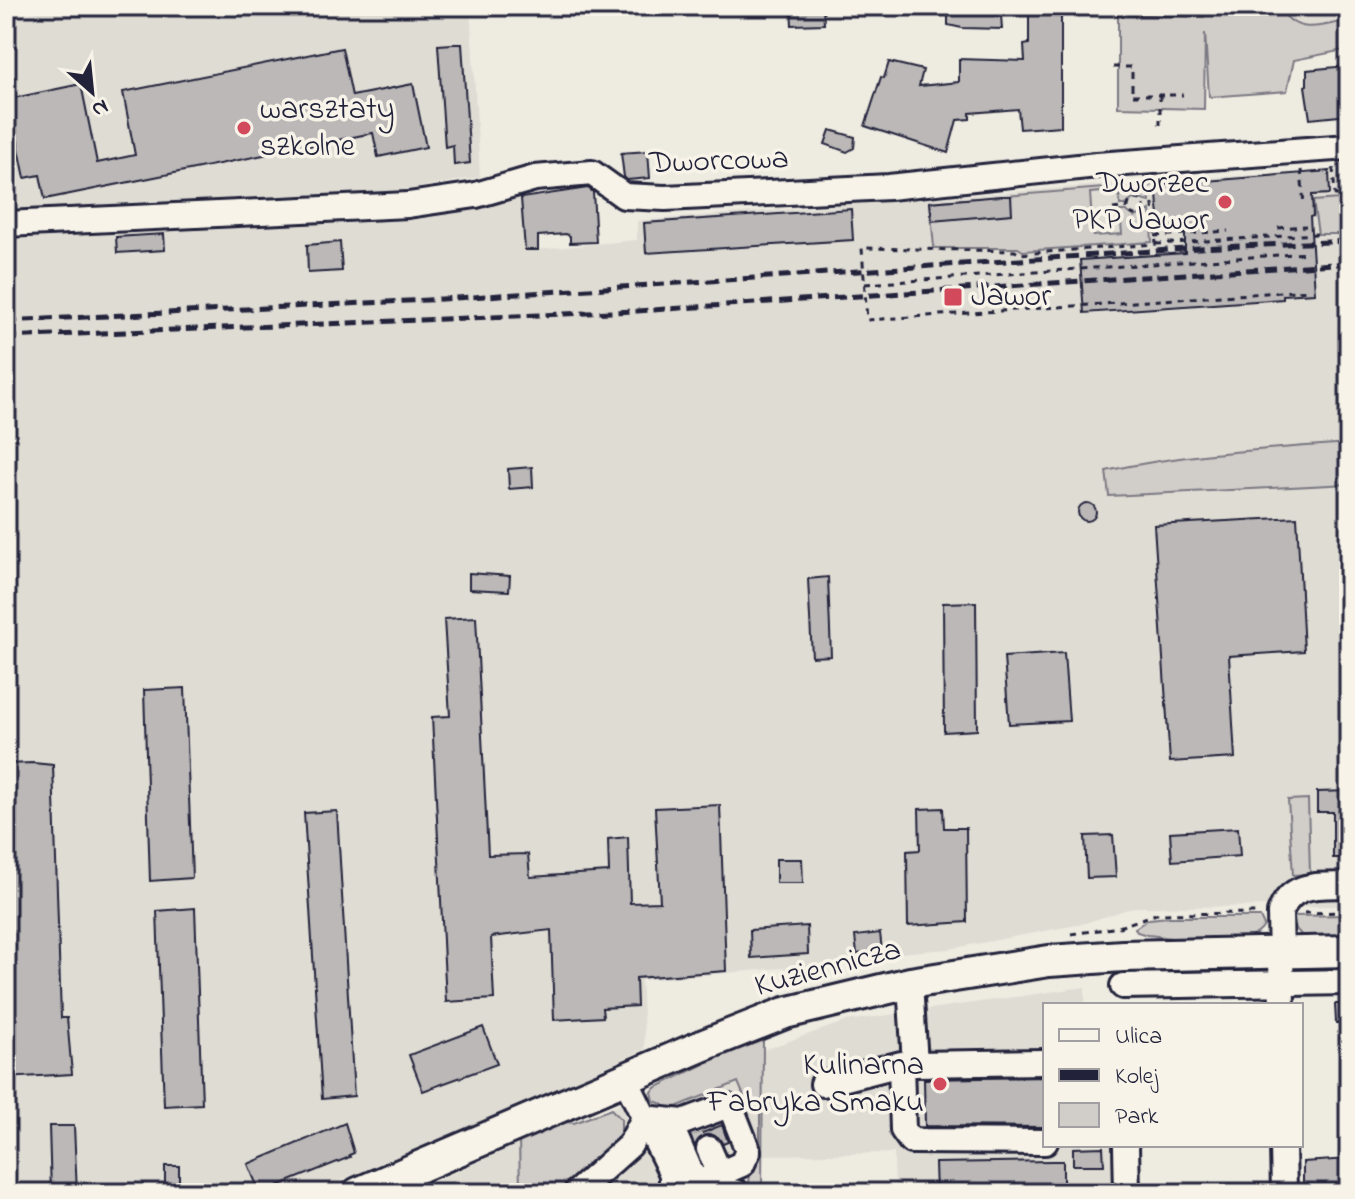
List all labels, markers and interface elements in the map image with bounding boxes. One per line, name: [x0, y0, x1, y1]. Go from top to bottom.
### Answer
north arrow: [52, 52, 132, 132]
place label: warsztaty szkolne: [260, 87, 394, 171]
text: N: [86, 90, 114, 125]
marker: warsztaty szkolne: [235, 119, 253, 137]
street label: Dworcowa: [647, 136, 790, 188]
place label: Dworzec PKP Jawor: [1072, 161, 1210, 245]
marker: Dworzec PKP Jawor: [1216, 193, 1234, 211]
place label: Jawor: [971, 274, 1051, 321]
marker: Jawor: [942, 286, 964, 308]
street label: Kuziennicza: [750, 927, 906, 1011]
legend: [1043, 1003, 1303, 1147]
text: Ulica: [1115, 1020, 1162, 1055]
place label: Kulinarna Fabryka Smaku: [706, 1043, 924, 1127]
text: Kolej: [1115, 1060, 1159, 1095]
marker: Kulinarna Fabryka Smaku: [931, 1075, 949, 1093]
text: Park: [1115, 1100, 1159, 1135]

